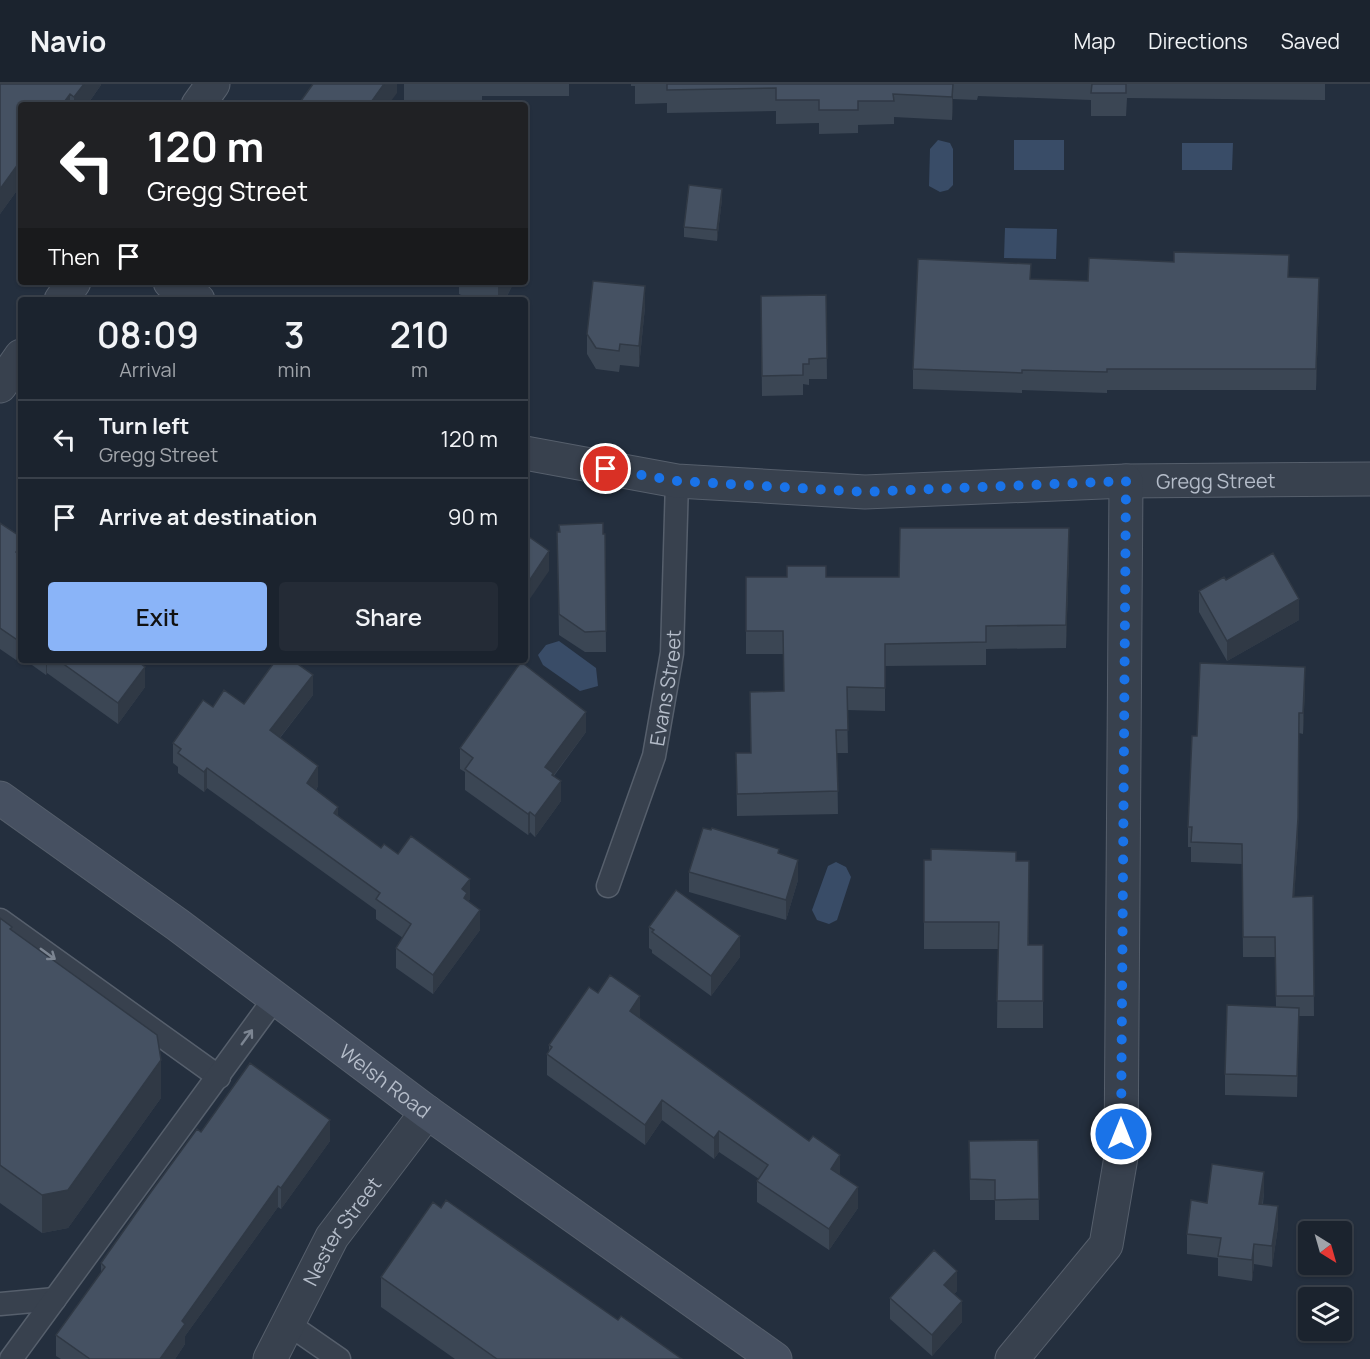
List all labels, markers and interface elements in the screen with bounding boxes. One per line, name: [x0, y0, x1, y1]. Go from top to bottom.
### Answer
text: Navio: [30, 22, 106, 60]
text: Map: [1074, 27, 1115, 55]
text: Directions: [1148, 27, 1248, 55]
text: Saved: [1281, 27, 1340, 55]
text: 120 m: [147, 117, 264, 175]
icon: left: [48, 126, 126, 204]
text: Gregg Street: [147, 172, 308, 209]
icon: arrive: [112, 240, 145, 273]
text: Then: [48, 242, 100, 272]
text: 08:09: [97, 310, 199, 359]
text: 3: [284, 310, 305, 359]
text: 210: [390, 310, 449, 359]
text: Arrival: [119, 356, 176, 383]
text: min: [278, 356, 311, 383]
text: m: [411, 356, 428, 383]
text: Turn left: [99, 411, 189, 441]
icon: left: [48, 423, 81, 456]
text: 120 m: [440, 424, 498, 454]
text: Gregg Street: [99, 441, 218, 468]
pin: [580, 443, 631, 494]
icon: arrive: [589, 452, 622, 485]
street label: Gregg Street: [1156, 466, 1276, 494]
icon: arrive: [48, 501, 81, 534]
text: Arrive at destination: [99, 502, 317, 532]
text: 90 m: [448, 502, 498, 532]
button: Exit: [48, 582, 267, 651]
button: Share: [279, 582, 498, 651]
street label: Evans Street: [643, 629, 686, 748]
one-way arrow: [39, 948, 55, 960]
one-way arrow: [241, 1030, 253, 1046]
street label: Welsh Road: [334, 1038, 437, 1124]
position arrow: [1089, 1102, 1153, 1166]
street label: Nester Street: [296, 1171, 387, 1290]
north arrow: [1298, 1221, 1352, 1275]
map controls: [1298, 1221, 1352, 1341]
button: layers: [1298, 1287, 1352, 1341]

